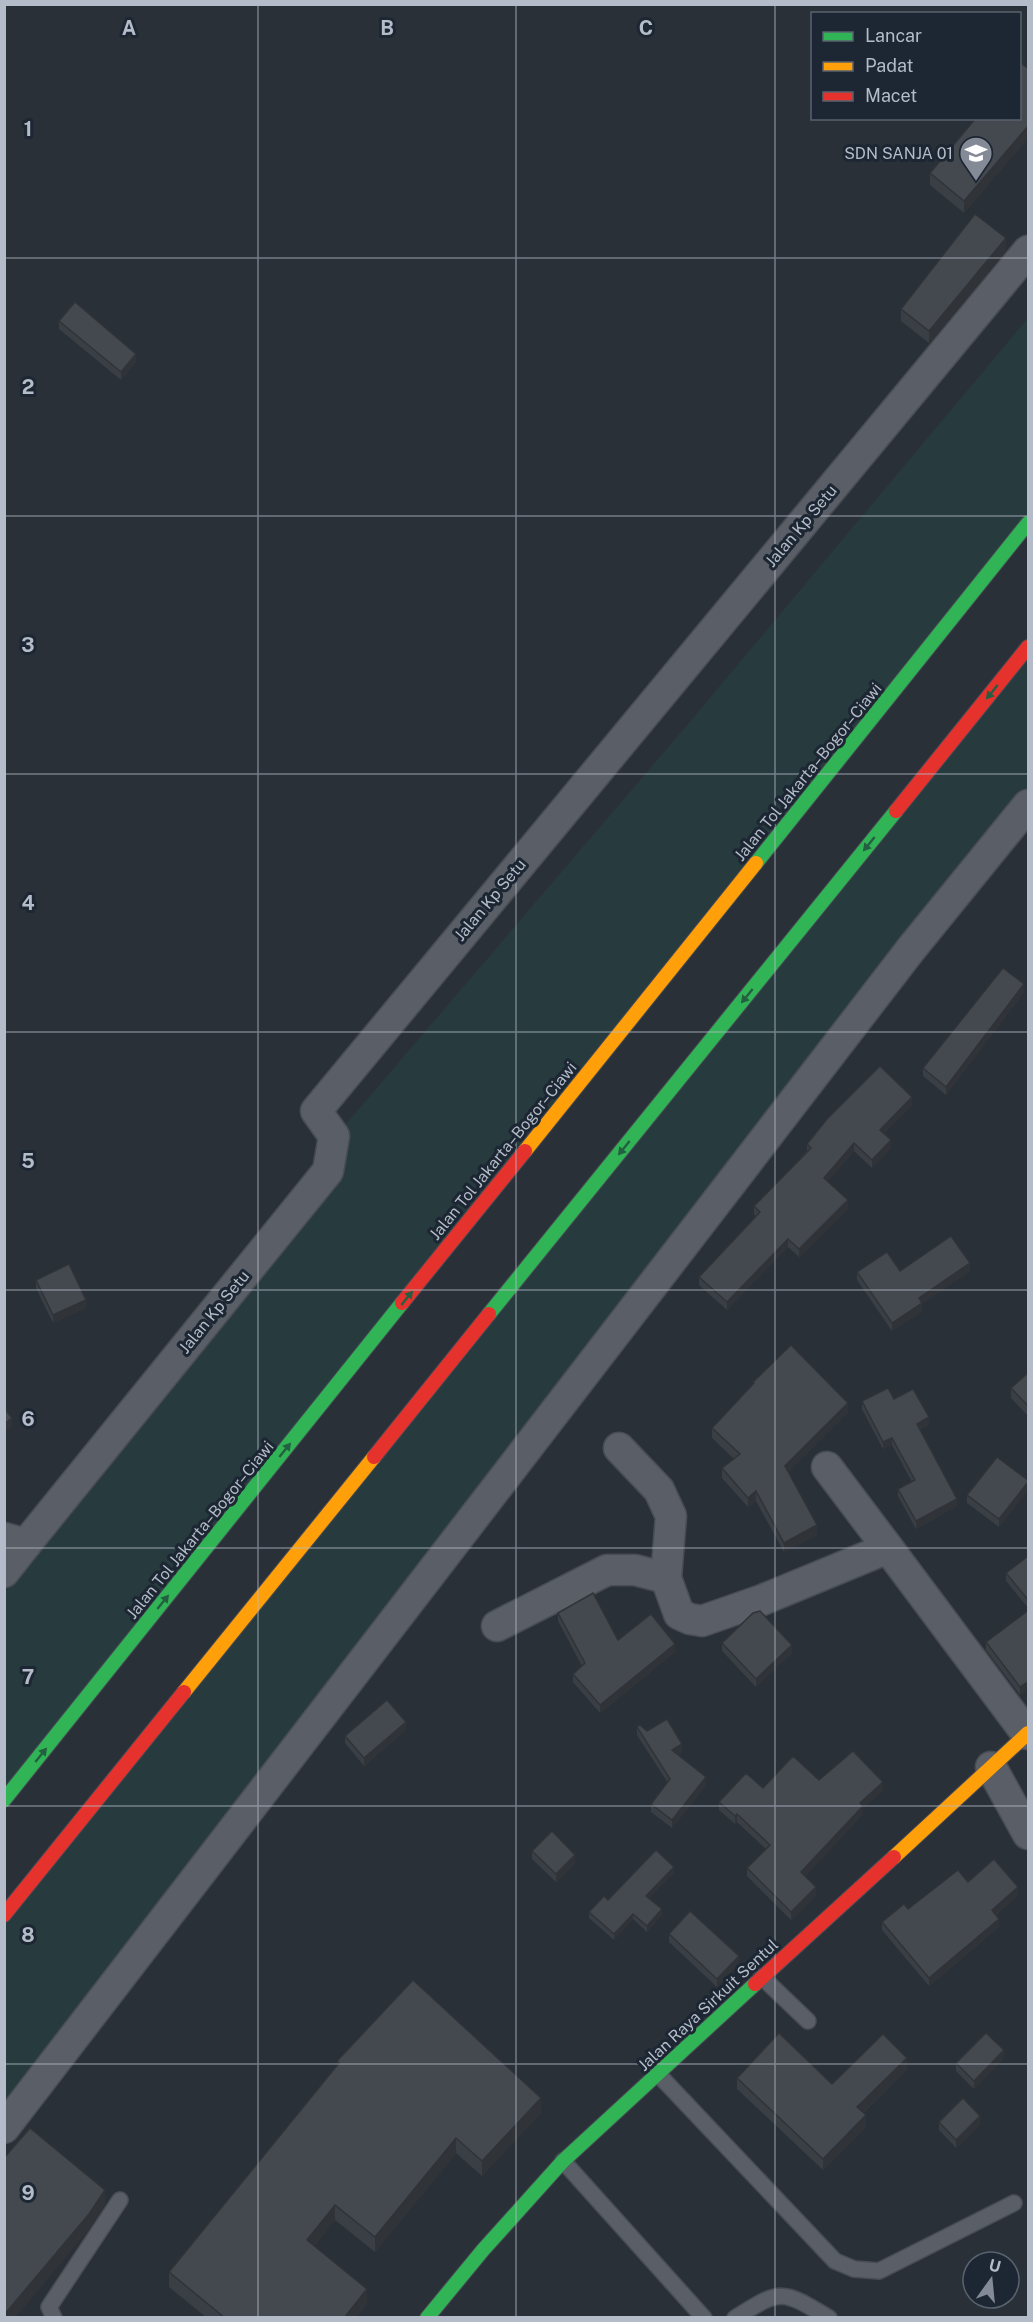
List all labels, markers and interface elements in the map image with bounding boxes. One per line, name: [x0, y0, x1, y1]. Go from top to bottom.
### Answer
legend: [811, 12, 1021, 120]
text: A: [122, 16, 136, 40]
text: B: [380, 16, 394, 40]
text: C: [639, 16, 653, 40]
text: Lancar: [865, 25, 922, 46]
text: Padat: [865, 55, 914, 76]
text: Macet: [865, 85, 917, 106]
text: 1: [24, 117, 32, 141]
school or university icon: SDN SANJA 01: [958, 135, 994, 182]
place label: SDN SANJA 01: [844, 144, 953, 163]
text: 2: [22, 375, 34, 399]
street label: Jalan Kp Setu: [761, 481, 841, 571]
text: 3: [21, 633, 35, 657]
street label: Jalan Tol Jakarta–Bogor–Ciawi: [730, 679, 886, 865]
one-way arrow: [986, 685, 998, 700]
one-way arrow: [863, 836, 876, 852]
street label: Jalan Kp Setu: [450, 855, 530, 945]
text: 4: [21, 891, 35, 915]
one-way arrow: [740, 988, 753, 1004]
street label: Jalan Tol Jakarta–Bogor–Ciawi: [425, 1058, 581, 1244]
one-way arrow: [619, 1140, 631, 1155]
text: 5: [21, 1149, 35, 1173]
street label: Jalan Kp Setu: [175, 1267, 253, 1357]
one-way arrow: [400, 1290, 413, 1306]
text: 6: [21, 1407, 35, 1431]
street label: Jalan Tol Jakarta–Bogor–Ciawi: [122, 1437, 278, 1623]
one-way arrow: [278, 1443, 291, 1458]
one-way arrow: [157, 1595, 169, 1610]
text: 7: [22, 1665, 34, 1689]
one-way arrow: [35, 1747, 47, 1762]
text: 8: [21, 1923, 35, 1947]
street label: Jalan Raya Sirkuit Sentul: [634, 1935, 782, 2075]
text: 9: [21, 2181, 35, 2205]
north arrow: [961, 2250, 1021, 2310]
text: U: [987, 2255, 1003, 2277]

